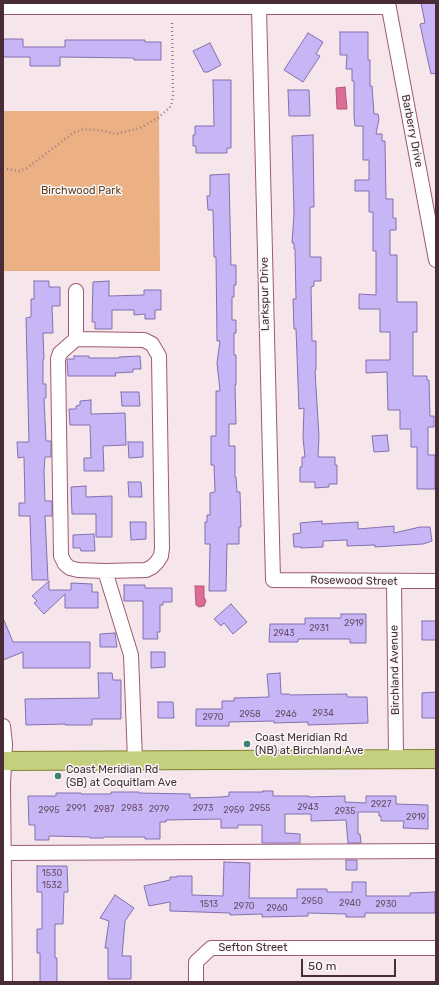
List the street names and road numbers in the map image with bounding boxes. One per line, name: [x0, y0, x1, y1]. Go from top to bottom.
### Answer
street label: Barberry Drive: [398, 93, 426, 169]
street label: Larkspur Drive: [258, 257, 272, 331]
street label: Rosewood Street: [310, 574, 398, 588]
street label: Birchland Avenue: [388, 625, 402, 715]
street label: Sefton Street: [219, 941, 287, 955]

